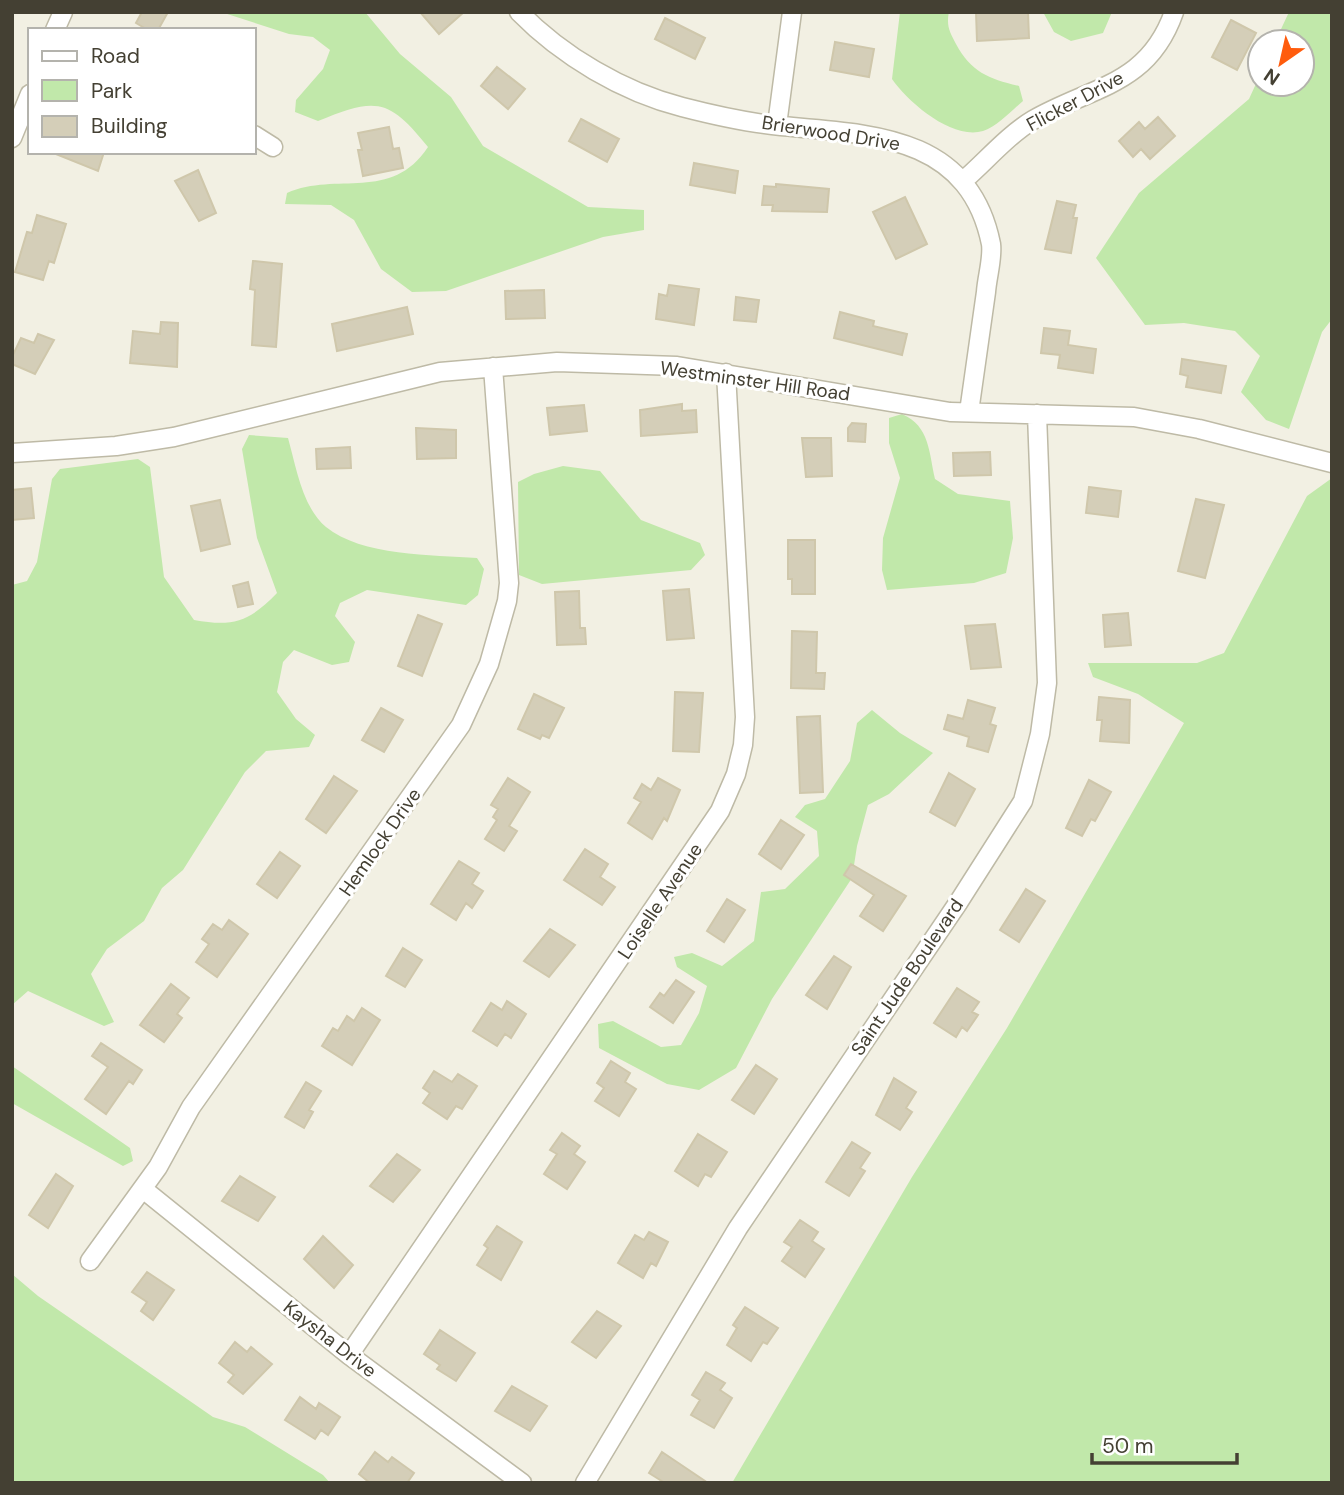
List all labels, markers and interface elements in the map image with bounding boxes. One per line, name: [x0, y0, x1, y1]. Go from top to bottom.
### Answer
legend: [28, 28, 256, 154]
north arrow: [1246, 28, 1316, 98]
text: Road: [91, 42, 140, 70]
text: N: [1259, 62, 1285, 91]
street label: Flicker Drive: [1022, 65, 1128, 137]
text: Park: [91, 77, 133, 105]
street label: Brierwood Drive: [760, 110, 902, 156]
text: Building: [91, 112, 168, 140]
street label: Westminster Hill Road: [658, 355, 852, 407]
street label: Hemlock Drive: [333, 783, 427, 901]
street label: Loiselle Avenue: [612, 838, 708, 964]
street label: Saint Jude Boulevard: [845, 894, 969, 1060]
street label: Kaysha Drive: [278, 1295, 382, 1383]
scale bar: [1092, 1422, 1237, 1466]
text: 50 m: [1102, 1432, 1153, 1460]

